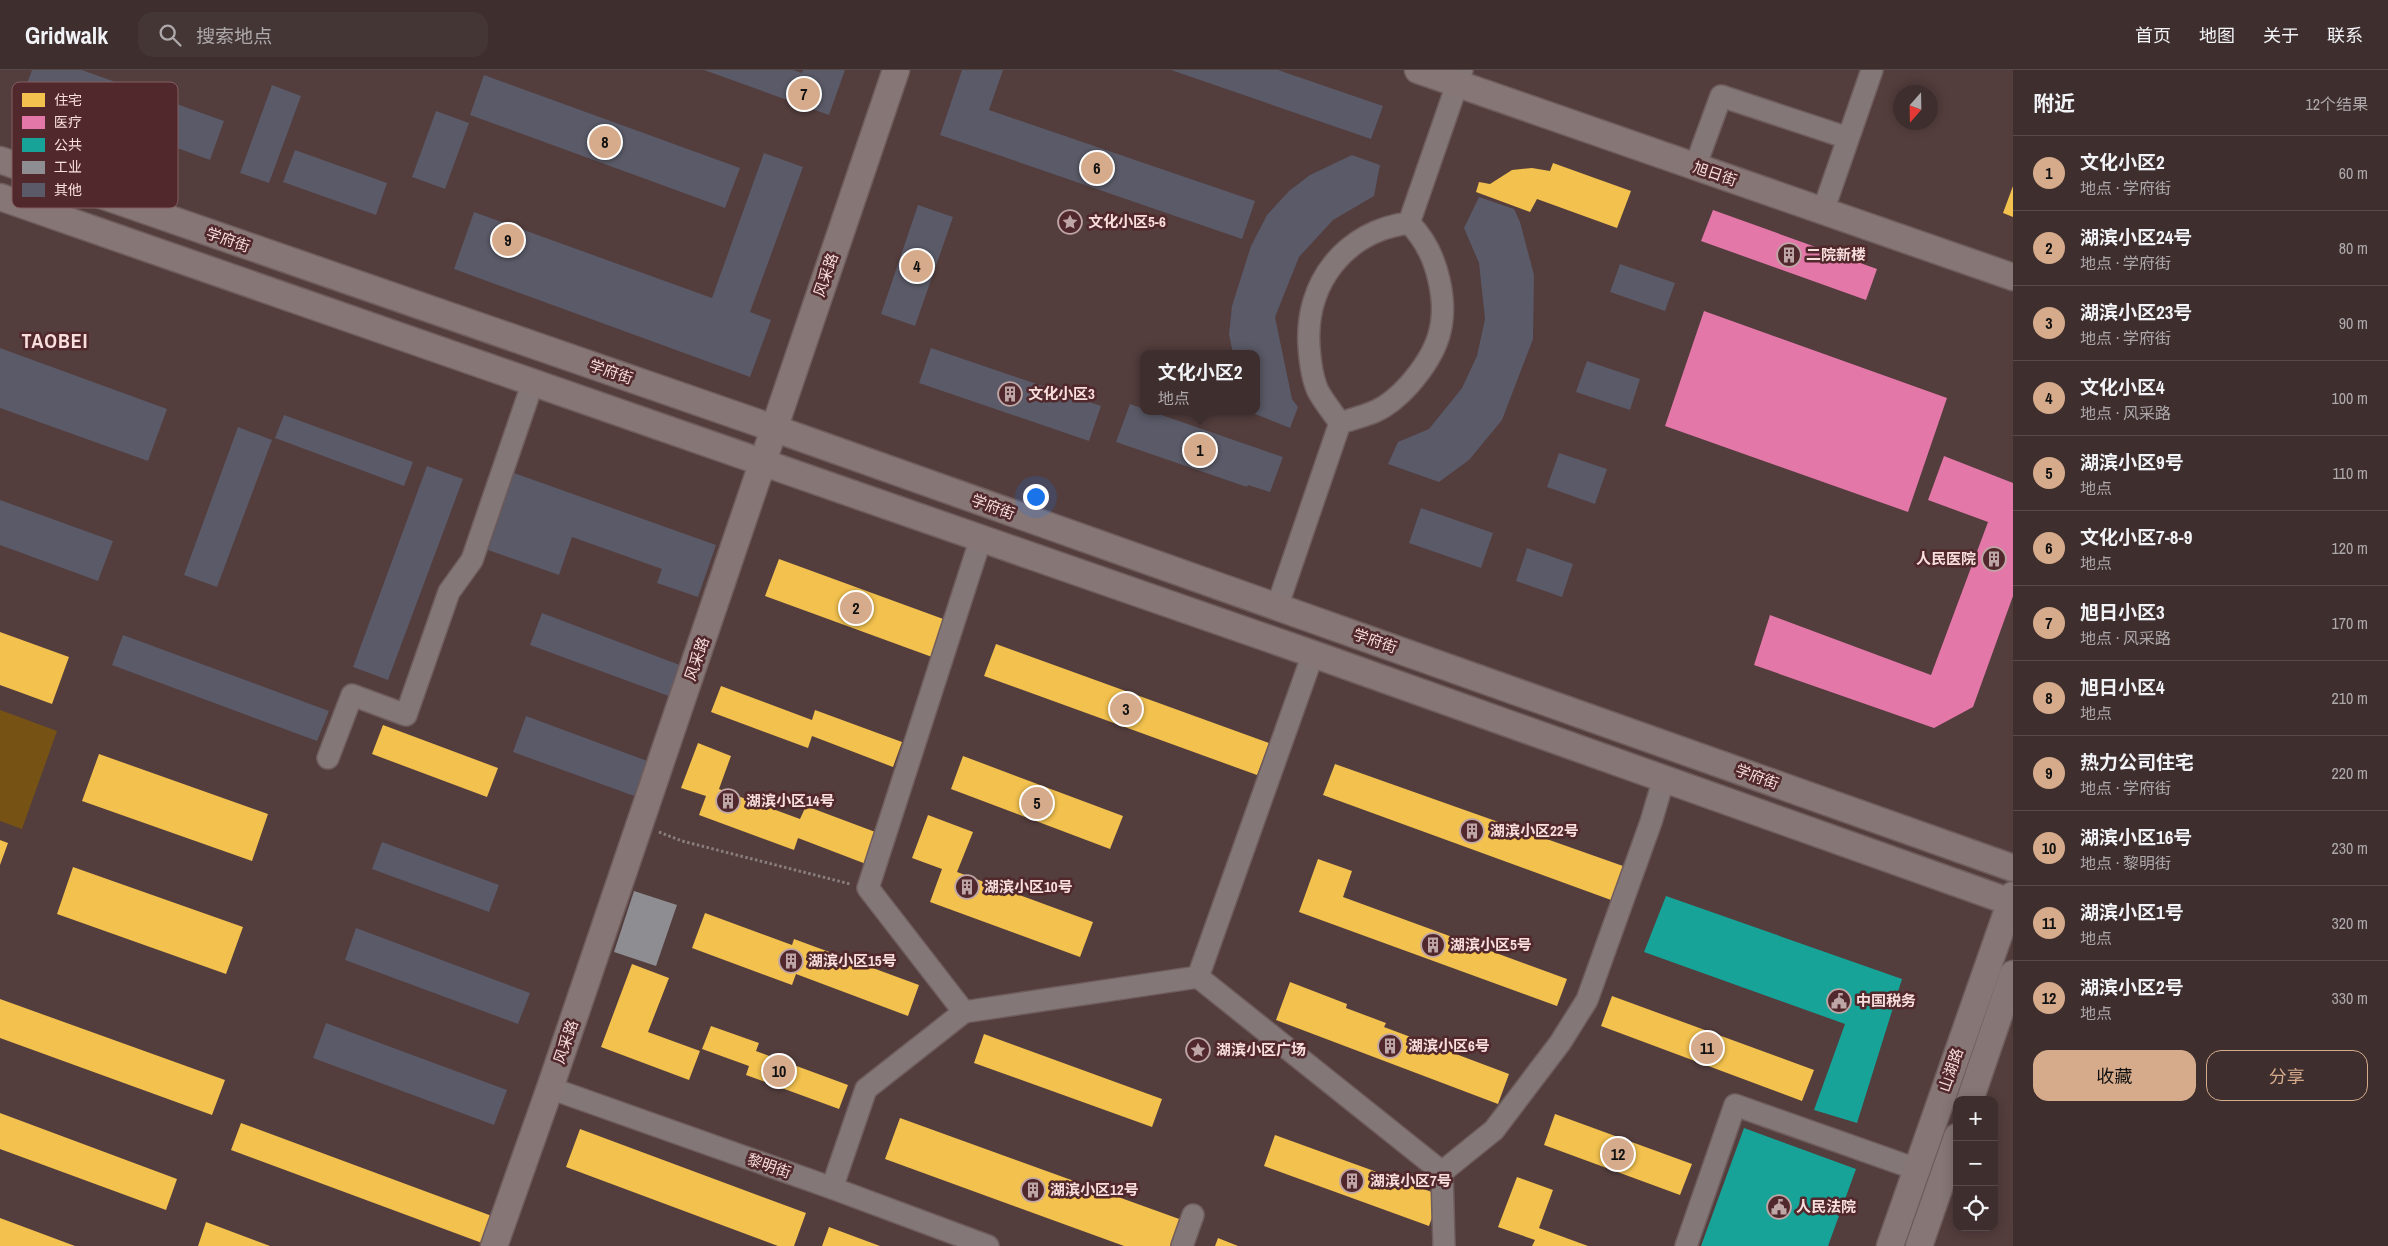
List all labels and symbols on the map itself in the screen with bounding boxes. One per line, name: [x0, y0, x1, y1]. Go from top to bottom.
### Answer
pin: 7: [788, 75, 820, 113]
legend: [12, 82, 178, 208]
north arrow: [1893, 85, 1938, 130]
text: 住宅: [54, 91, 82, 109]
text: 医疗: [54, 113, 82, 131]
pin: 8: [589, 123, 621, 161]
text: 公共: [54, 136, 82, 154]
pin: 6: [1081, 149, 1113, 187]
street label: 旭日街: [1690, 156, 1740, 191]
text: 工业: [54, 158, 82, 176]
text: 其他: [54, 181, 82, 199]
place icon: 文化小区5-6: [1057, 209, 1083, 235]
place label: 文化小区5-6: [1088, 211, 1166, 232]
pin: 9: [492, 221, 524, 259]
street label: 学府街: [203, 222, 253, 257]
building icon: 二院新楼: [1776, 242, 1802, 268]
place label: 二院新楼: [1806, 244, 1866, 265]
pin: 4: [901, 247, 933, 285]
street label: 风采路: [808, 250, 843, 300]
district label: TAOBEI: [22, 327, 88, 354]
street label: 学府街: [586, 354, 636, 389]
building icon: 文化小区3: [997, 381, 1023, 407]
place label: 文化小区3: [1028, 383, 1095, 404]
pin: 1: [1184, 431, 1216, 469]
your location: [1023, 484, 1049, 510]
street label: 学府街: [968, 489, 1018, 524]
building icon: 人民医院: [1981, 546, 2007, 572]
place label: 人民医院: [1916, 548, 1976, 569]
pin: 2: [840, 589, 872, 627]
street label: 学府街: [1350, 623, 1400, 658]
street label: 风采路: [679, 634, 714, 684]
pin: 3: [1110, 690, 1142, 728]
street label: 学府街: [1732, 759, 1782, 794]
pin: 5: [1021, 784, 1053, 822]
building icon: 湖滨小区14号: [715, 788, 741, 814]
place label: 湖滨小区14号: [746, 790, 835, 811]
building icon: 湖滨小区22号: [1459, 818, 1485, 844]
place label: 湖滨小区22号: [1490, 820, 1579, 841]
building icon: 湖滨小区10号: [954, 874, 980, 900]
place label: 湖滨小区10号: [984, 876, 1073, 897]
building icon: 湖滨小区5号: [1420, 932, 1446, 958]
place label: 湖滨小区5号: [1450, 934, 1532, 955]
building icon: 湖滨小区15号: [778, 948, 804, 974]
place label: 湖滨小区15号: [808, 950, 897, 971]
public building icon: 中国税务: [1826, 988, 1852, 1014]
place label: 中国税务: [1856, 990, 1916, 1011]
street label: 风采路: [548, 1017, 583, 1067]
pin: 11: [1691, 1029, 1723, 1067]
building icon: 湖滨小区6号: [1377, 1033, 1403, 1059]
place label: 湖滨小区6号: [1408, 1035, 1490, 1056]
place icon: 湖滨小区广场: [1185, 1037, 1211, 1063]
place label: 湖滨小区广场: [1216, 1039, 1306, 1060]
street label: 山湖路: [1933, 1045, 1968, 1095]
pin: 10: [763, 1052, 795, 1090]
pin: 12: [1602, 1135, 1634, 1173]
street label: 黎明街: [744, 1148, 794, 1183]
building icon: 湖滨小区7号: [1339, 1168, 1365, 1194]
place label: 湖滨小区7号: [1370, 1170, 1452, 1191]
building icon: 湖滨小区12号: [1020, 1177, 1046, 1203]
place label: 湖滨小区12号: [1050, 1179, 1139, 1200]
public building icon: 人民法院: [1766, 1194, 1792, 1220]
place label: 人民法院: [1796, 1196, 1856, 1217]

